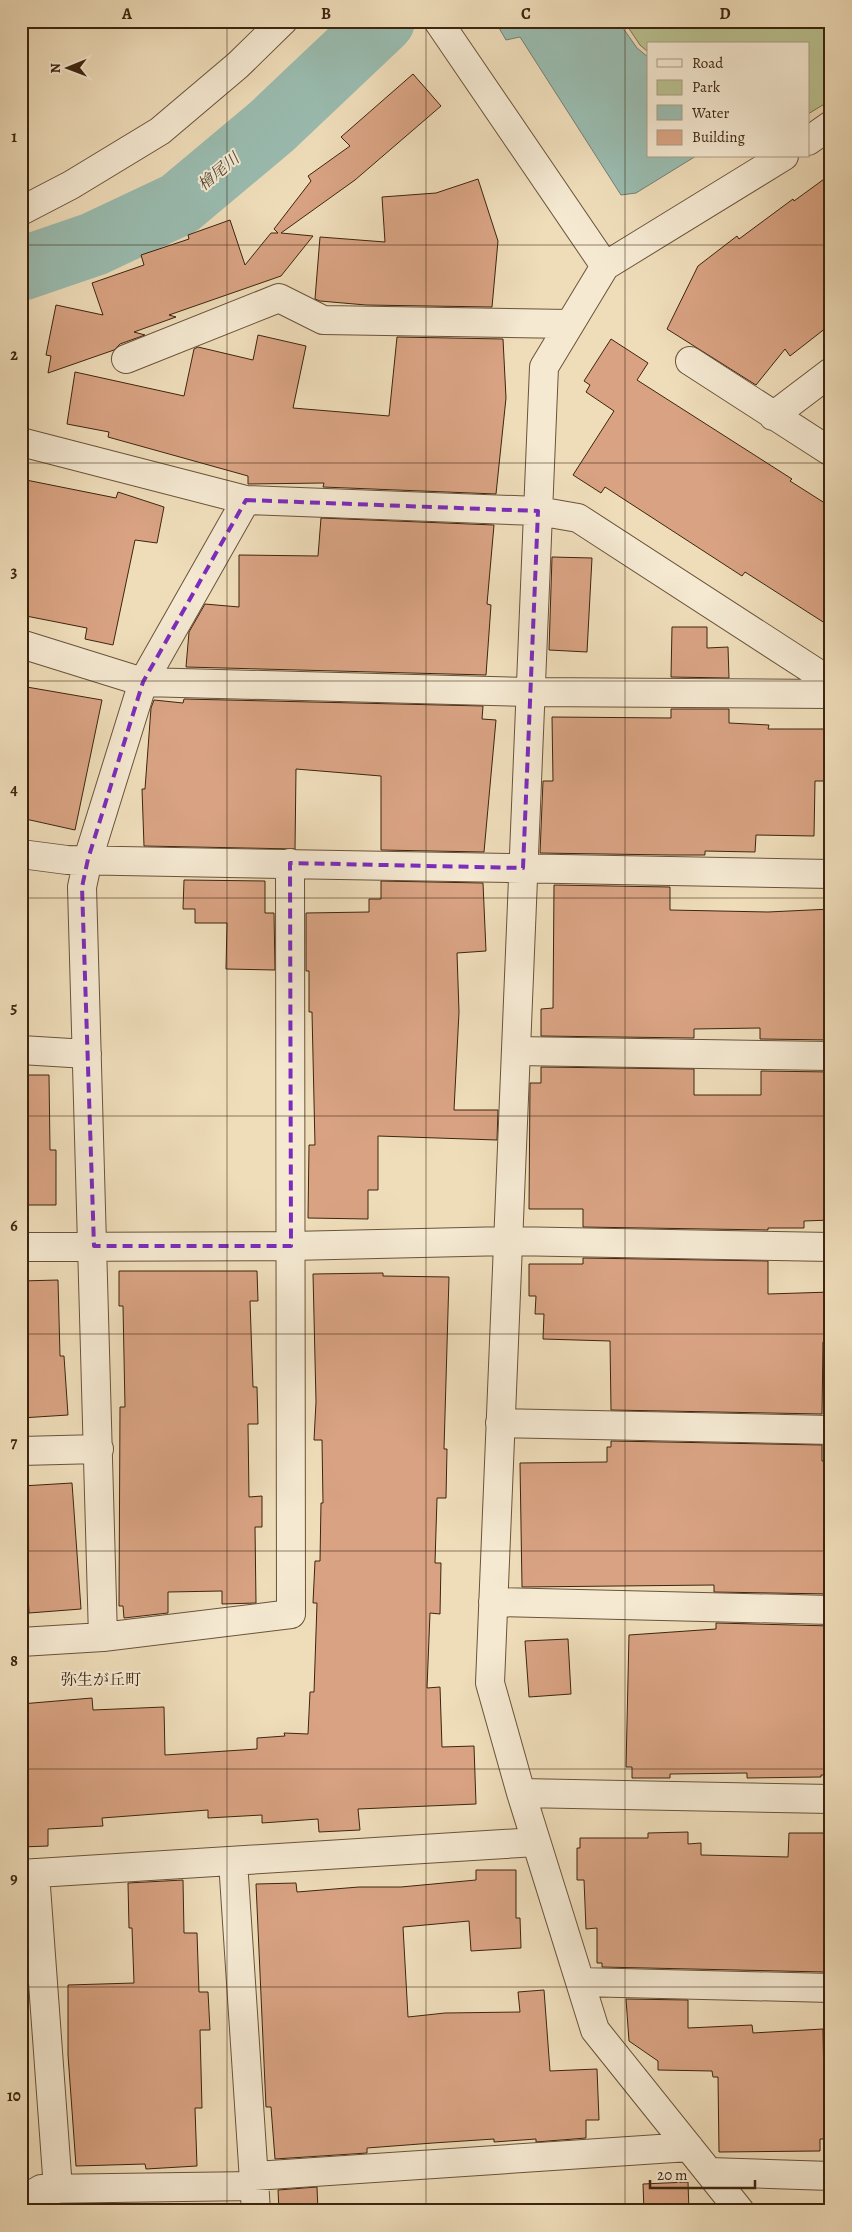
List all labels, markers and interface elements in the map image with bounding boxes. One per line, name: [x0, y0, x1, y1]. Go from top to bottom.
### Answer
text: A: [121, 3, 133, 25]
text: B: [321, 3, 331, 25]
text: C: [521, 3, 531, 25]
text: D: [719, 3, 731, 25]
north arrow: [42, 42, 92, 92]
legend: [647, 42, 810, 158]
text: Road: [692, 53, 724, 73]
text: N: [46, 63, 65, 73]
text: Park: [692, 77, 721, 97]
text: Water: [691, 103, 729, 123]
text: 1: [11, 126, 17, 148]
text: Building: [692, 127, 745, 147]
water label: 檜尾川: [193, 147, 246, 196]
text: 2: [10, 344, 18, 366]
text: 3: [11, 561, 18, 583]
text: 4: [10, 779, 18, 801]
text: 5: [11, 997, 18, 1019]
text: 6: [10, 1215, 18, 1237]
text: 7: [11, 1432, 18, 1454]
text: 8: [10, 1650, 18, 1672]
district label: 弥生が丘町: [61, 1669, 141, 1691]
text: 9: [10, 1868, 18, 1890]
text: 10: [7, 2085, 21, 2107]
scale bar: [650, 2157, 754, 2189]
text: 20 m: [657, 2165, 688, 2185]

